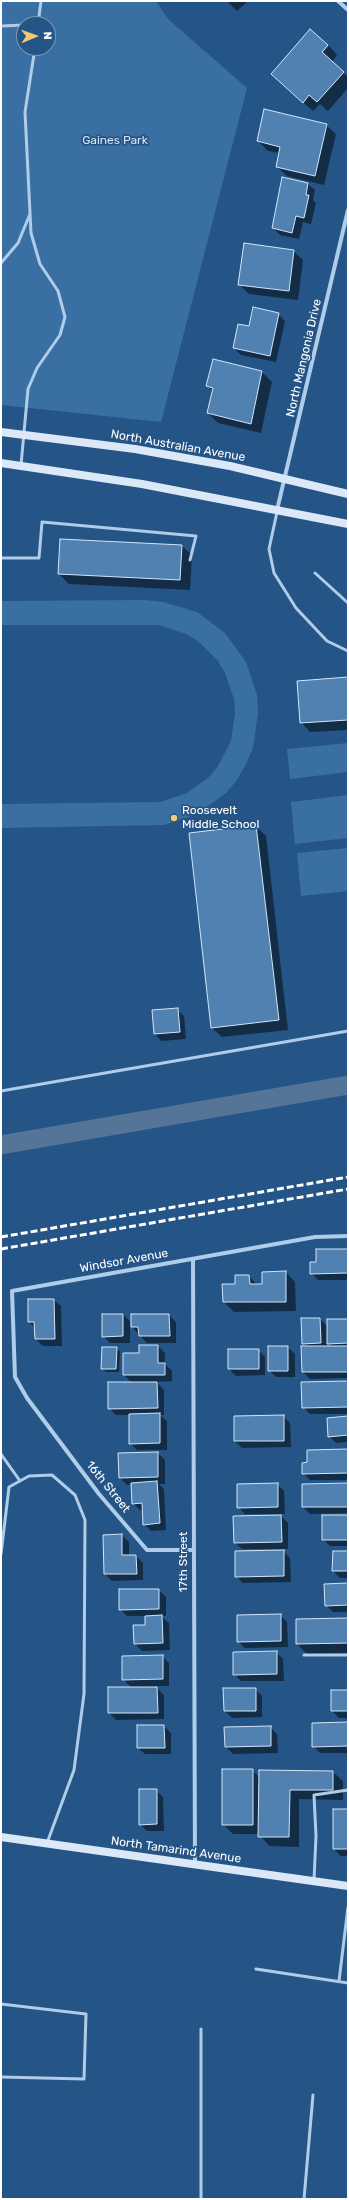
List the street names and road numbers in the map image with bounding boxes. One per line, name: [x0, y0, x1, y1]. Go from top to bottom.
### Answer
street label: North Mangonia Drive: [283, 298, 325, 418]
street label: North Australian Avenue: [110, 427, 246, 465]
street label: Windsor Avenue: [79, 1246, 169, 1276]
street label: 16th Street: [83, 1458, 133, 1516]
street label: 17th Street: [177, 1532, 191, 1592]
street label: North Tamarind Avenue: [110, 1834, 242, 1866]

